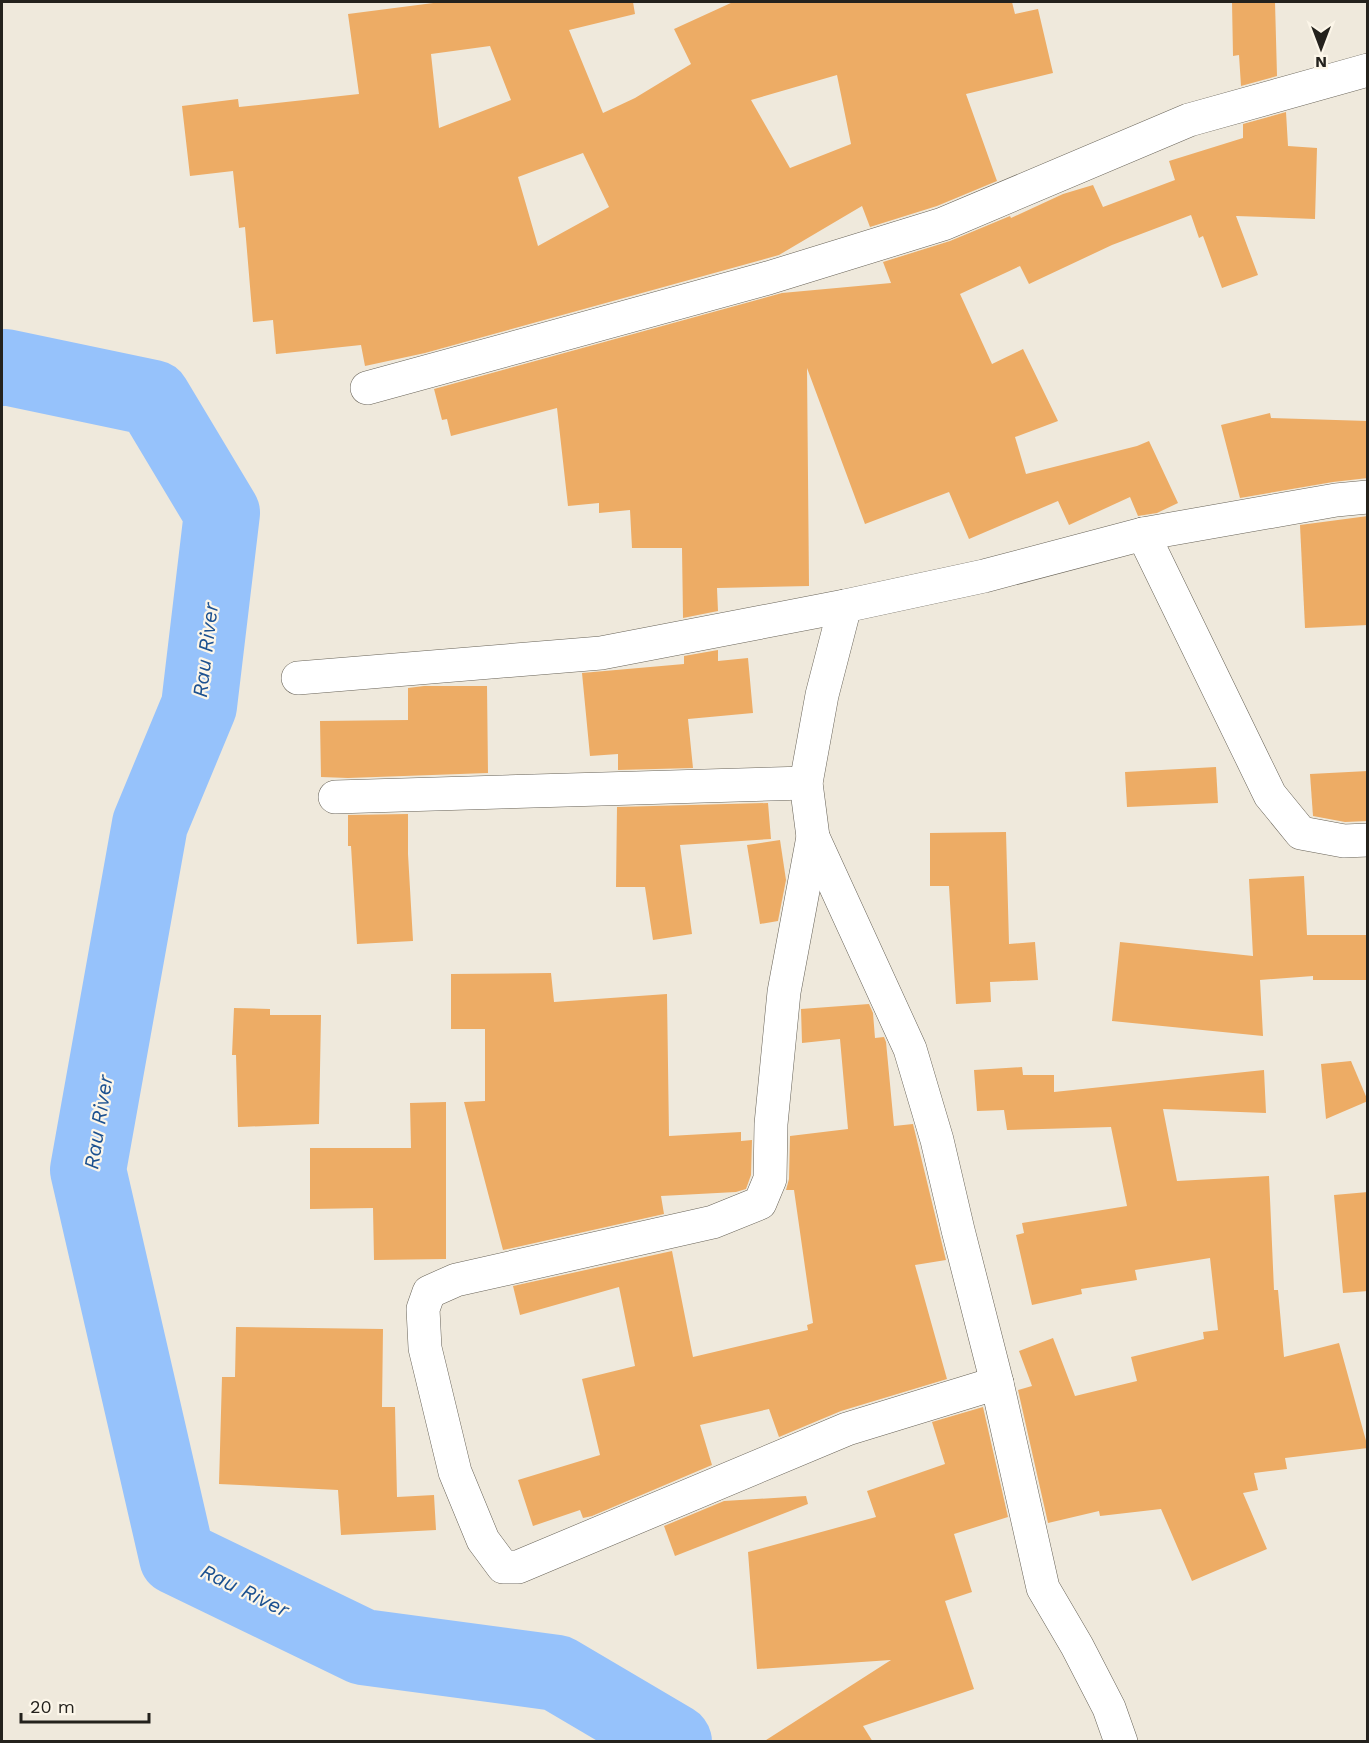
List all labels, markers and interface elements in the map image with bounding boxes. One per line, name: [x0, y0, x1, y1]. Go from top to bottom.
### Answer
north arrow: [1291, 18, 1351, 78]
text: N: [1315, 53, 1327, 72]
water label: Rau River: [187, 600, 223, 699]
water label: Rau River: [78, 1072, 118, 1171]
water label: Rau River: [197, 1558, 294, 1622]
scale bar: [21, 1686, 148, 1724]
text: 20 m: [30, 1696, 75, 1717]

